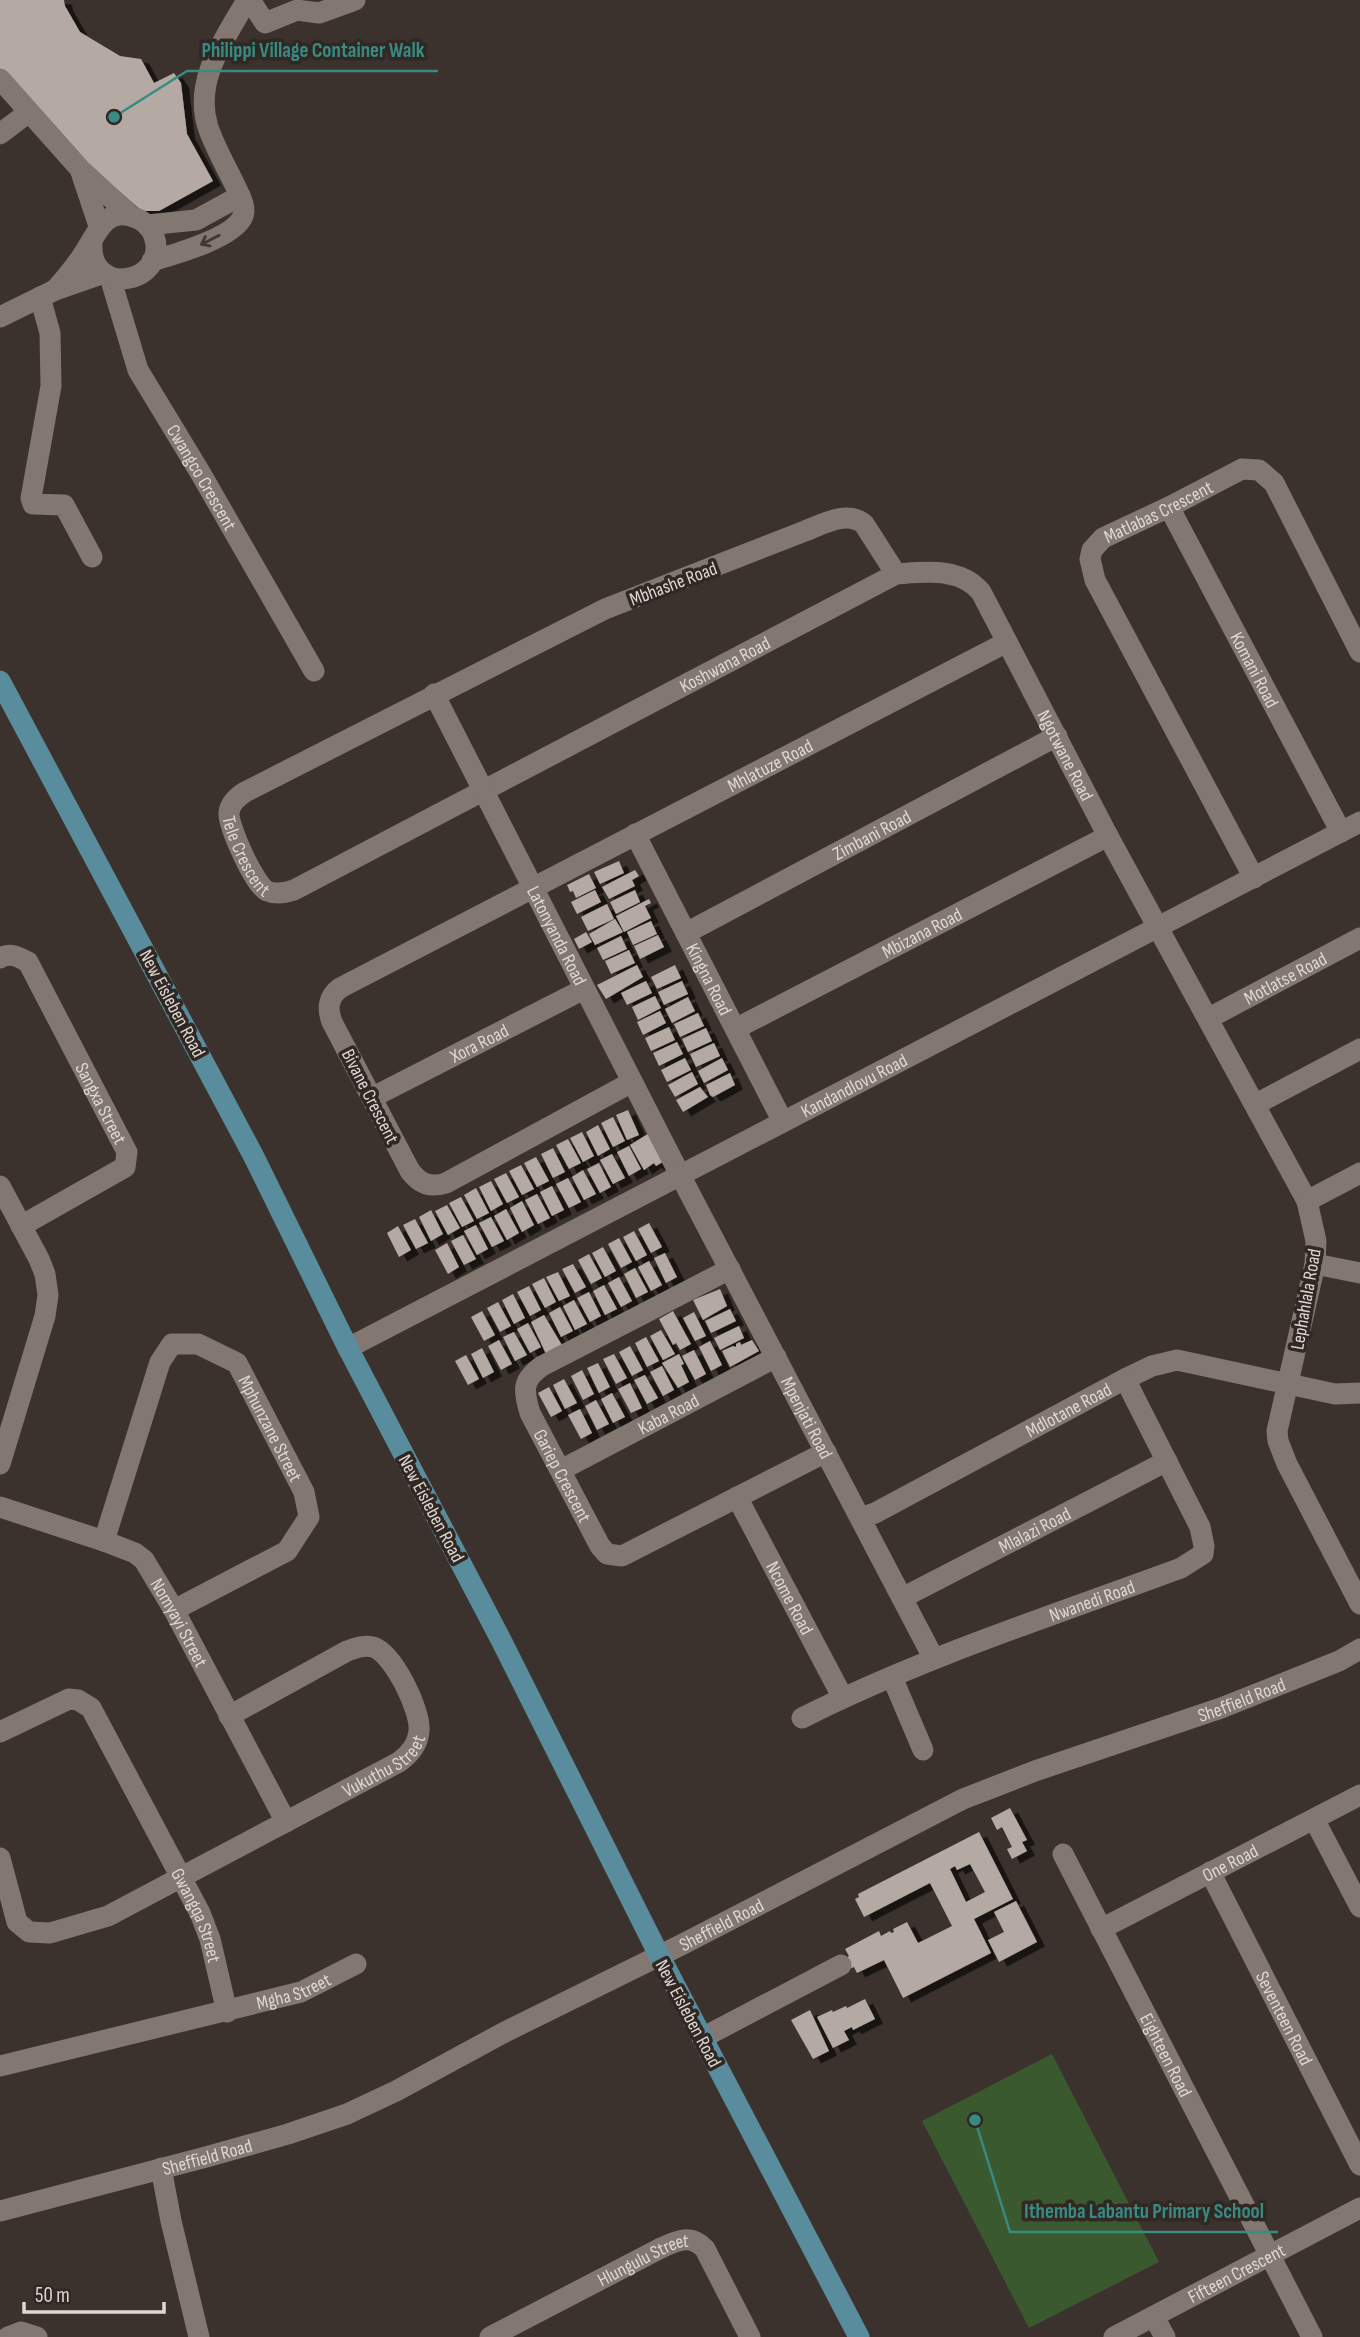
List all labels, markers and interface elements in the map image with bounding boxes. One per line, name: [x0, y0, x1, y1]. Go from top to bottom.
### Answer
callout: Philippi Village Container Walk: [187, 29, 438, 71]
text: Philippi Village Container Walk: [201, 38, 425, 63]
one-way arrow: [200, 234, 221, 247]
street label: Cwangco Crescent: [161, 421, 241, 535]
street label: Matlabas Crescent: [1101, 476, 1217, 549]
street label: Mbhashe Road: [627, 557, 721, 612]
street label: Komani Road: [1224, 629, 1283, 712]
street label: Koshwana Road: [676, 632, 775, 699]
street label: Ngotwane Road: [1031, 706, 1098, 805]
street label: Mhlatuze Road: [724, 735, 817, 798]
street label: Zimbani Road: [829, 806, 915, 866]
street label: Tele Crescent: [216, 814, 274, 903]
street label: Latonyanda Road: [521, 882, 591, 990]
street label: Mbizana Road: [878, 904, 966, 964]
street label: Kingna Road: [680, 940, 736, 1020]
street label: New Eisleben Road: [134, 946, 210, 1061]
street label: Motlatse Road: [1240, 948, 1331, 1010]
street label: Xora Road: [446, 1020, 513, 1069]
street label: Bivane Crescent: [336, 1046, 403, 1148]
street label: Kandandlovu Road: [797, 1049, 912, 1124]
street label: Sangxa Street: [70, 1059, 131, 1149]
street label: Lephahlala Road: [1286, 1247, 1327, 1352]
street label: Mphunzane Street: [232, 1372, 307, 1486]
street label: Mpenjati Road: [775, 1373, 837, 1463]
street label: Mdlotane Road: [1022, 1378, 1116, 1443]
street label: Kaba Road: [634, 1390, 703, 1441]
street label: Gariep Crescent: [528, 1426, 596, 1527]
street label: New Eisleben Road: [393, 1451, 469, 1566]
street label: Mlalazi Road: [995, 1503, 1075, 1559]
street label: Ncome Road: [760, 1558, 818, 1639]
street label: Nomyayi Street: [145, 1575, 212, 1672]
street label: Nwanedi Road: [1046, 1576, 1138, 1628]
street label: Sheffield Road: [1195, 1674, 1289, 1728]
street label: Vukuthu Street: [339, 1733, 431, 1803]
street label: One Road: [1199, 1840, 1262, 1888]
street label: Gwangqa Street: [165, 1865, 225, 1965]
street label: Sheffield Road: [676, 1894, 768, 1957]
street label: New Eisleben Road: [650, 1956, 726, 2071]
street label: Seventeen Road: [1250, 1968, 1317, 2070]
street label: Mgha Street: [254, 1969, 335, 2016]
street label: Eighteen Road: [1134, 2010, 1196, 2101]
street label: Sheffield Road: [160, 2135, 255, 2181]
callout: Ithemba Labantu Primary School: [1010, 2190, 1278, 2232]
text: Ithemba Labantu Primary School: [1024, 2199, 1264, 2224]
street label: Hlungulu Street: [594, 2230, 689, 2292]
street label: Fifteen Crescent: [1184, 2239, 1290, 2309]
scale bar: [24, 2270, 164, 2314]
text: 50 m: [35, 2283, 70, 2308]

